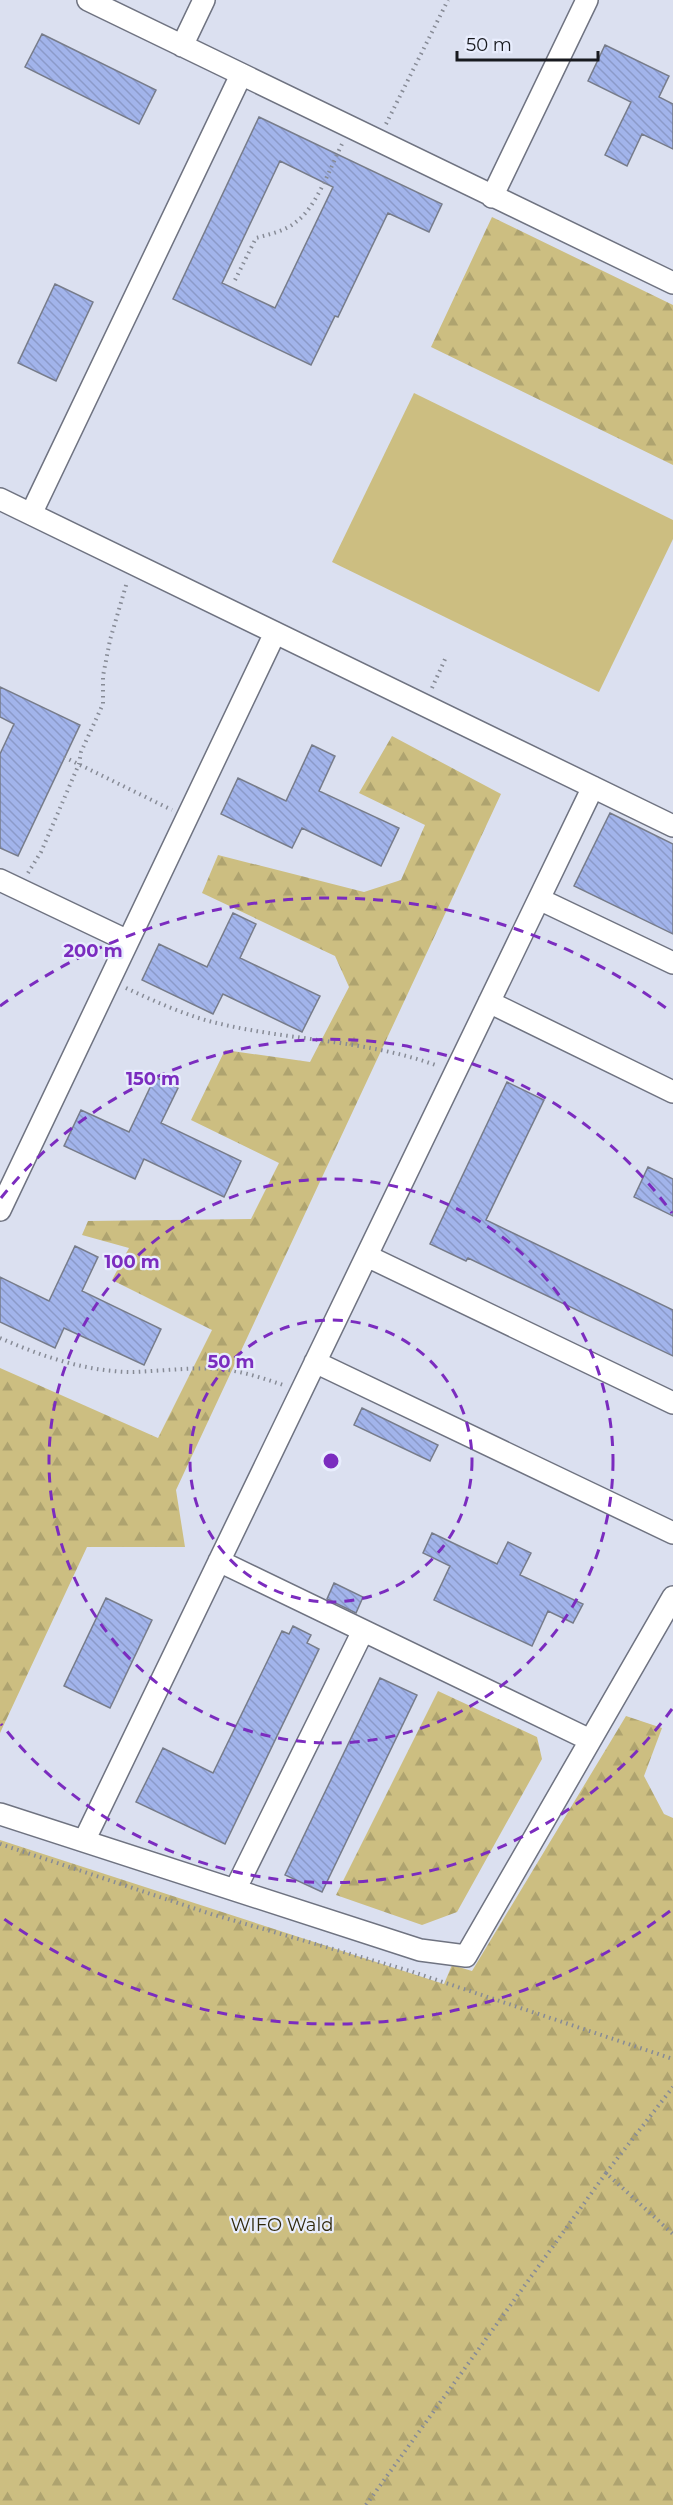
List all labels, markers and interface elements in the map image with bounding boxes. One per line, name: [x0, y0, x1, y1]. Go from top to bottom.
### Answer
scale bar: [457, 24, 598, 62]
text: 50 m: [466, 34, 512, 56]
text: 200 m: [63, 940, 123, 962]
text: 150 m: [126, 1068, 180, 1090]
text: 100 m: [104, 1251, 160, 1273]
text: 50 m: [208, 1351, 254, 1373]
centre of rings: [321, 1451, 341, 1471]
park label: WIFO Wald: [231, 2214, 333, 2236]

